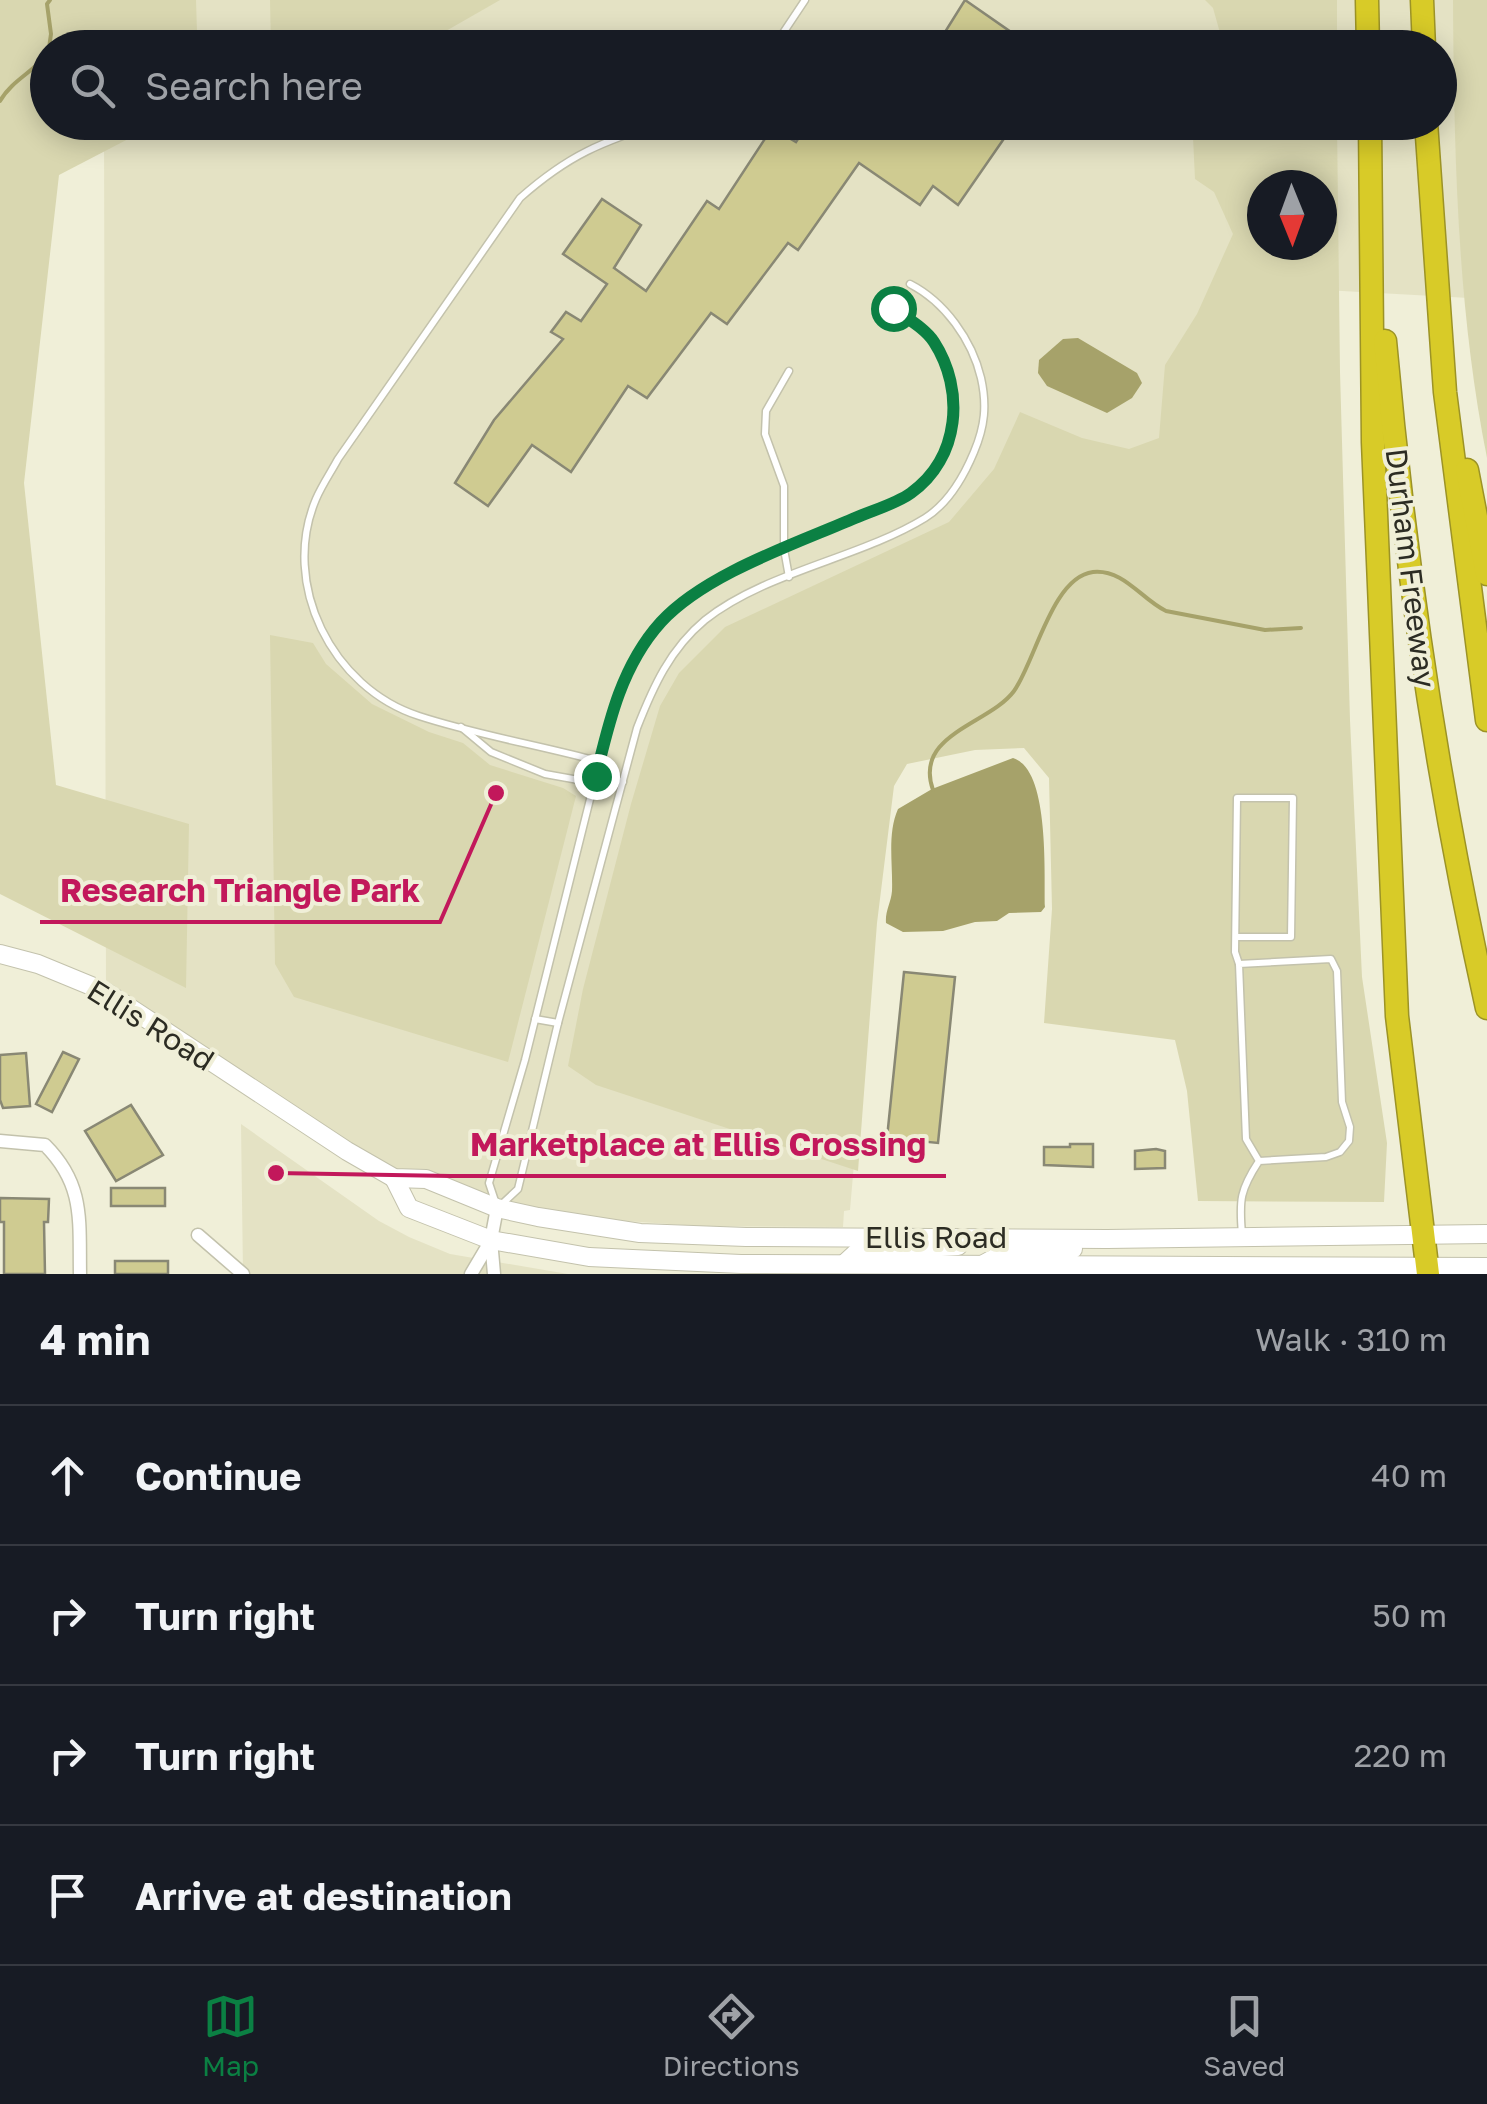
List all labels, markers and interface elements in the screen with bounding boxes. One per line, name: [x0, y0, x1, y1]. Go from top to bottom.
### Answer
search box: [30, 30, 1457, 140]
icon: search: [65, 58, 120, 113]
text: Search here: [145, 63, 363, 108]
north arrow: [1247, 170, 1337, 260]
route start: [871, 286, 917, 332]
street label: Durham Freeway: [1378, 446, 1444, 690]
route end: [574, 754, 620, 800]
callout: Research Triangle Park: [40, 860, 440, 922]
text: Research Triangle Park: [60, 871, 420, 909]
street label: Ellis Road: [81, 972, 221, 1078]
callout: Marketplace at Ellis Crossing: [450, 1114, 946, 1176]
text: Marketplace at Ellis Crossing: [470, 1125, 926, 1163]
street label: Ellis Road: [865, 1219, 1007, 1255]
text: 4 min: [40, 1314, 150, 1364]
text: Walk · 310 m: [1255, 1320, 1447, 1358]
icon: ahead: [40, 1448, 95, 1503]
text: Continue: [135, 1453, 301, 1498]
text: 40 m: [1371, 1456, 1447, 1494]
icon: right: [40, 1588, 95, 1643]
text: Turn right: [135, 1593, 315, 1638]
text: 50 m: [1372, 1596, 1447, 1634]
icon: right: [40, 1728, 95, 1783]
text: Turn right: [135, 1733, 315, 1778]
text: 220 m: [1354, 1736, 1447, 1774]
icon: arrive: [40, 1868, 95, 1923]
text: Arrive at destination: [135, 1873, 512, 1918]
tab: Map: [202, 1989, 259, 2082]
tab: Directions: [663, 1989, 800, 2082]
tab: Saved: [1203, 1989, 1285, 2082]

